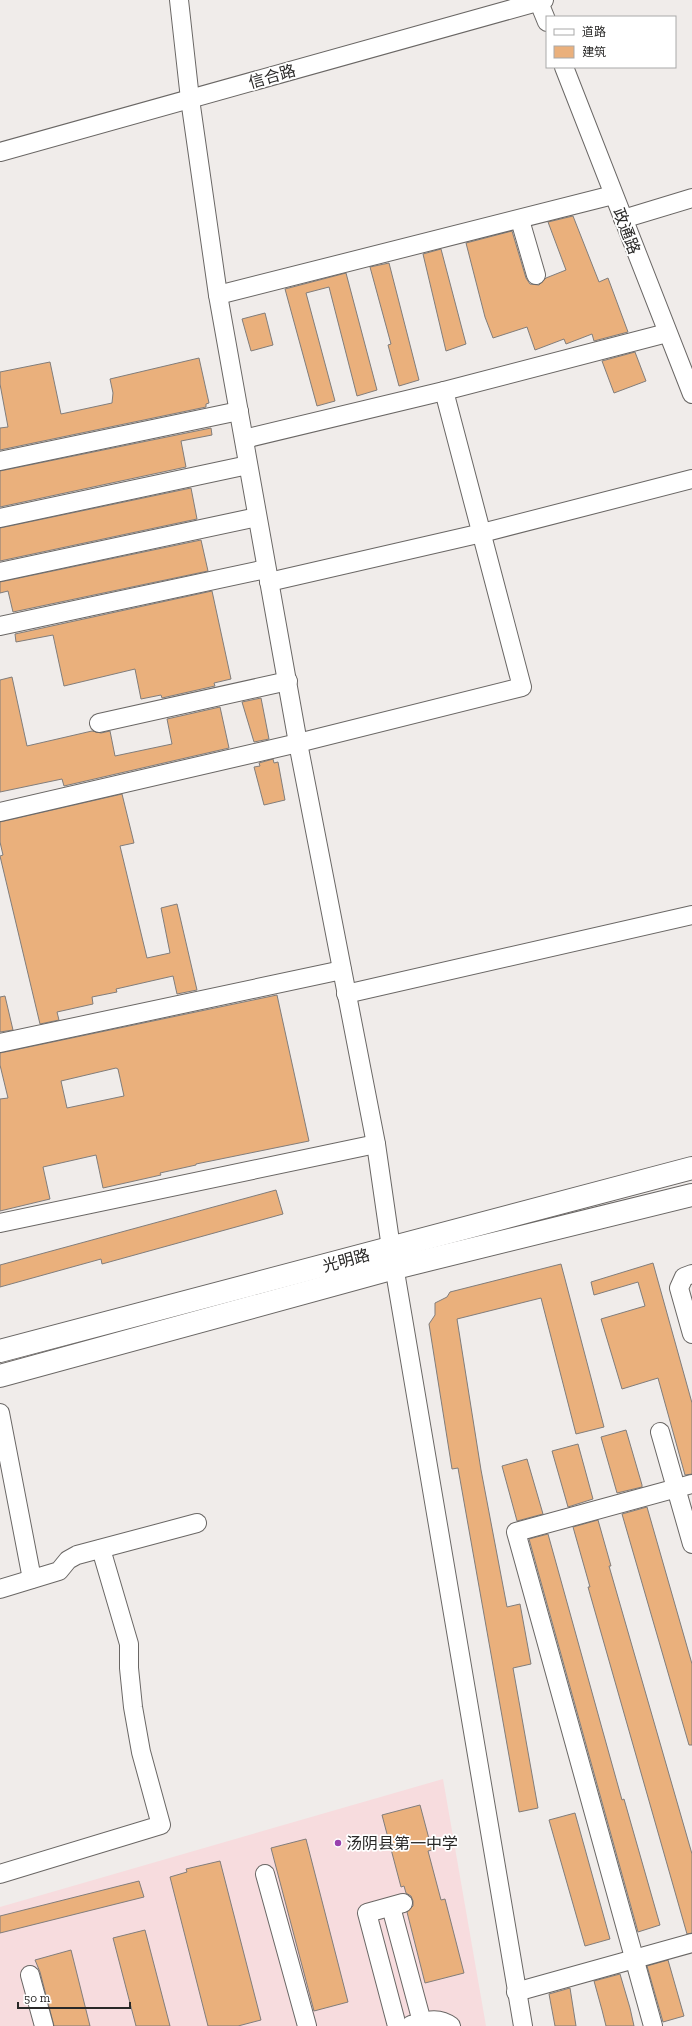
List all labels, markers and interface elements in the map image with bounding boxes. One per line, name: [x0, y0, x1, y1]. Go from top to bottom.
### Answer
legend: [546, 16, 676, 68]
text: 道路: [582, 25, 606, 39]
text: 建筑: [582, 45, 606, 59]
street label: 信合路: [246, 61, 298, 92]
street label: 政通路: [609, 205, 644, 257]
street label: 光明路: [320, 1245, 372, 1276]
place label: 汤阴县第一中学: [346, 1834, 458, 1853]
marker: 汤阴县第一中学: [333, 1838, 343, 1848]
scale bar: [18, 1984, 130, 2010]
text: 50 m: [24, 1991, 51, 2005]

